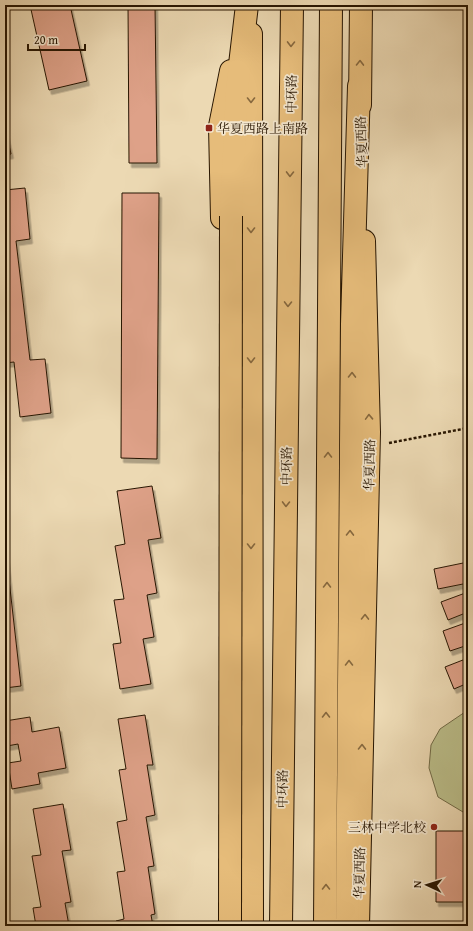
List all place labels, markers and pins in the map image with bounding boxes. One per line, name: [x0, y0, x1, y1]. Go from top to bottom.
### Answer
place label: 华夏西路上南路: [217, 119, 308, 138]
marker: 华夏西路上南路: [204, 123, 214, 133]
place label: 三林中学北校: [348, 818, 426, 837]
marker: 三林中学北校: [429, 822, 439, 832]

